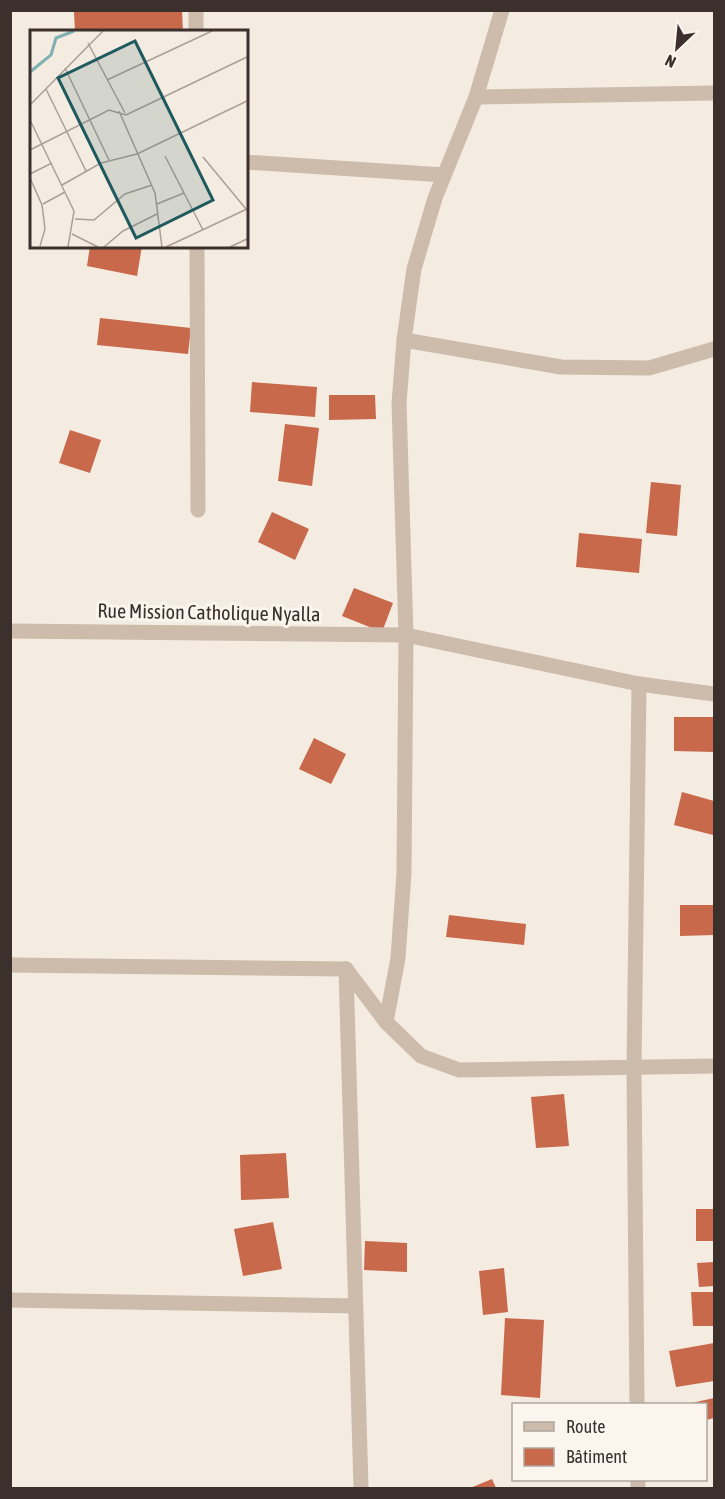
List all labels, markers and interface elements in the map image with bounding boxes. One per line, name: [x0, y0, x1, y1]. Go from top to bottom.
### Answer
north arrow: [647, 18, 707, 78]
inset map: [30, 30, 248, 248]
text: N: [662, 51, 679, 72]
street label: Rue Mission Catholique Nyalla: [97, 599, 321, 625]
legend: [512, 1403, 707, 1481]
text: Route: [566, 1416, 605, 1437]
text: Bâtiment: [566, 1446, 627, 1467]

